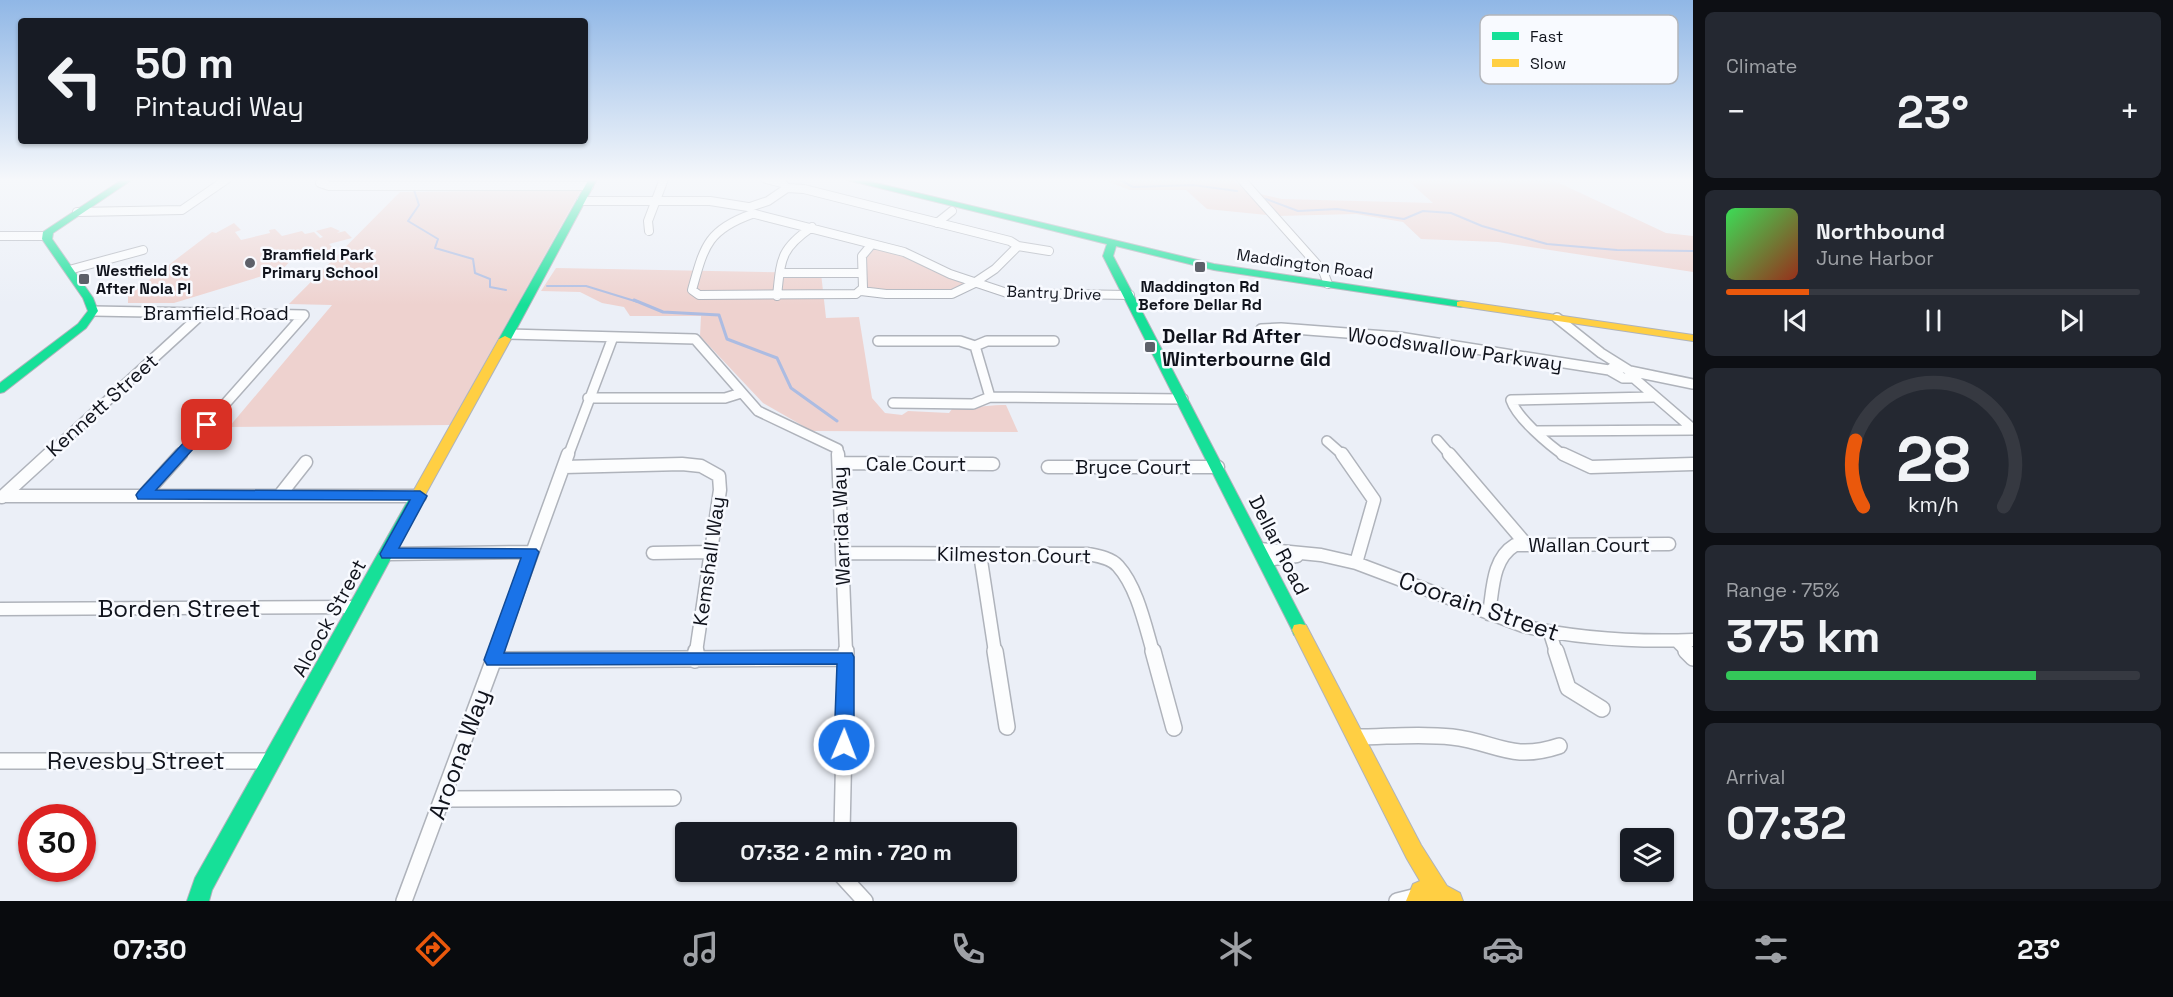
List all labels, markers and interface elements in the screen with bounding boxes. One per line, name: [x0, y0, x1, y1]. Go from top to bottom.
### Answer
legend: [1480, 15, 1678, 84]
text: Fast: [1530, 26, 1563, 47]
text: 50 m: [135, 37, 234, 90]
icon: left: [36, 42, 114, 120]
text: Slow: [1530, 53, 1566, 74]
text: Climate: [1726, 53, 1797, 79]
text: 23°: [1897, 84, 1969, 141]
text: Pintaudi Way: [135, 89, 304, 124]
text: −: [1726, 91, 1746, 133]
text: +: [2120, 91, 2140, 133]
text: Northbound: [1816, 217, 1945, 245]
place label: Bramfield Park Primary School: [262, 244, 378, 283]
street label: Maddington Road: [1235, 244, 1375, 284]
text: June Harbor: [1816, 245, 1934, 271]
marker: Bramfield Park Primary School: [243, 256, 257, 270]
place label: Westfield St After Nola Pl: [96, 260, 191, 299]
marker: Maddington Rd Before Dellar Rd: [1193, 260, 1207, 274]
marker: Westfield St After Nola Pl: [77, 272, 91, 286]
place label: Maddington Rd Before Dellar Rd: [1138, 276, 1262, 315]
street label: Bantry Drive: [1006, 281, 1102, 305]
street label: Bramfield Road: [143, 300, 289, 326]
icon: previous: [1779, 304, 1812, 337]
icon: pause: [1917, 304, 1950, 337]
icon: next: [2055, 304, 2088, 337]
street label: Woodswallow Parkway: [1346, 321, 1564, 377]
place label: Dellar Rd After Winterbourne Gld: [1162, 323, 1331, 372]
marker: Dellar Rd After Winterbourne Gld: [1143, 340, 1157, 354]
street label: Kennett Street: [41, 348, 163, 462]
pin: [181, 399, 232, 450]
icon: arrive: [190, 408, 223, 441]
text: 28: [1896, 421, 1970, 500]
street label: Cale Court: [866, 451, 966, 477]
street label: Bryce Court: [1075, 454, 1191, 480]
street label: Warrida Way: [826, 466, 856, 586]
street label: Dellar Road: [1243, 491, 1315, 599]
text: km/h: [1907, 492, 1959, 519]
street label: Kemshall Way: [687, 494, 731, 628]
street label: Wallan Court: [1528, 532, 1650, 558]
street label: Kilmeston Court: [937, 541, 1091, 569]
street label: Alcock Street: [286, 554, 372, 682]
street label: Coorain Street: [1395, 564, 1563, 648]
text: Range · 75%: [1726, 577, 1840, 603]
street label: Borden Street: [97, 593, 261, 624]
text: 375 km: [1726, 608, 1881, 665]
street label: Aroona Way: [421, 684, 497, 824]
position arrow: [812, 713, 876, 777]
street label: Revesby Street: [47, 745, 225, 776]
text: Arrival: [1726, 764, 1785, 790]
text: 07:32: [1726, 795, 1847, 852]
speed limit sign: 30: [18, 804, 96, 882]
map controls: [1620, 828, 1674, 882]
button: layers: [1620, 828, 1674, 882]
text: 07:32 · 2 min · 720 m: [740, 838, 952, 866]
icon: directions: [412, 928, 454, 970]
icon: music: [680, 928, 722, 970]
icon: phone: [947, 928, 989, 970]
icon: climate: [1215, 928, 1257, 970]
icon: car: [1482, 928, 1524, 970]
icon: filters: [1750, 928, 1792, 970]
text: 07:30: [113, 932, 187, 967]
text: 23°: [2017, 932, 2060, 967]

